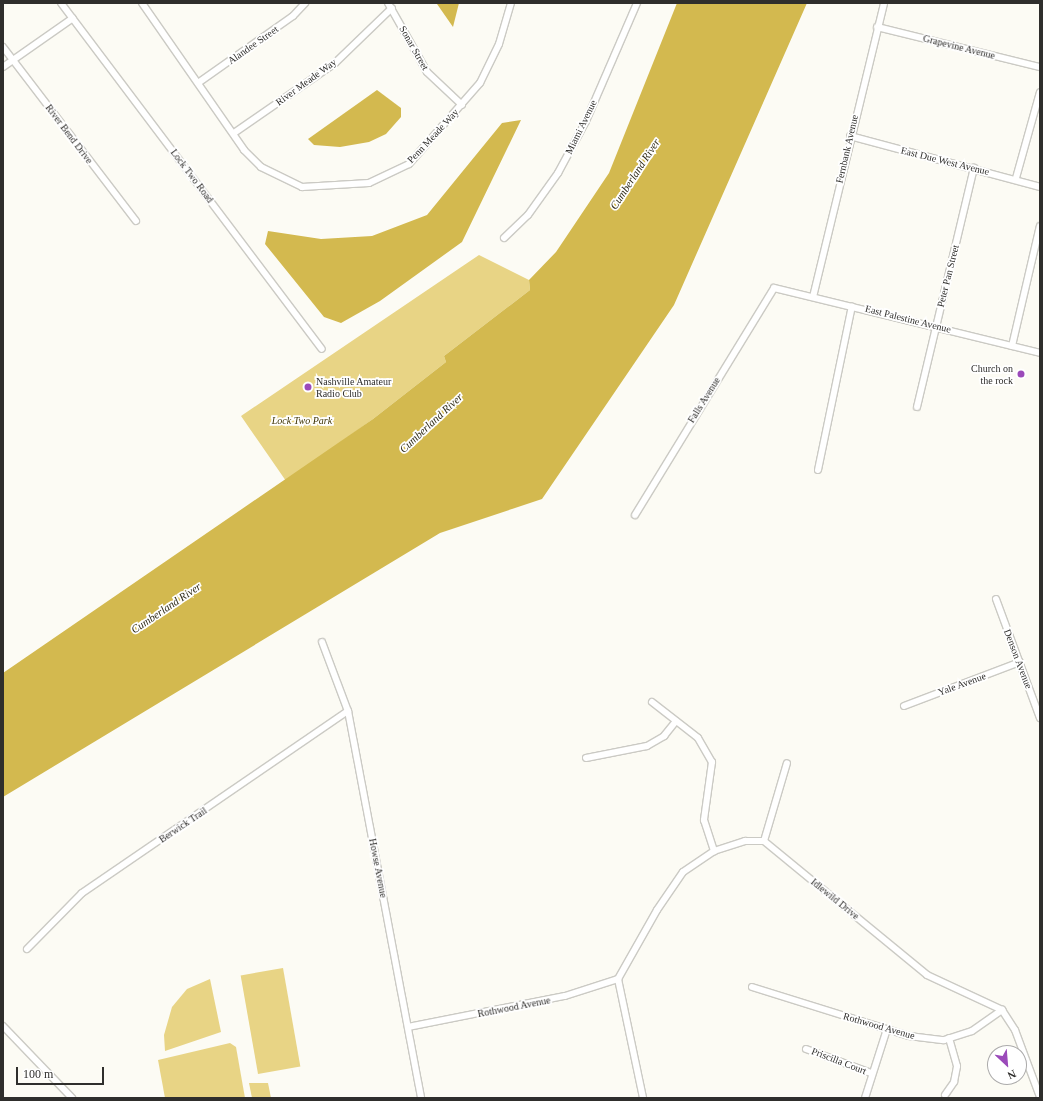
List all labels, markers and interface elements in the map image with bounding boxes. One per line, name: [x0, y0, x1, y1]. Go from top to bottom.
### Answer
street label: Alandee Street: [225, 23, 281, 67]
street label: Sonar Street: [397, 24, 431, 72]
street label: Grapevine Avenue: [921, 32, 997, 62]
street label: River Meade Way: [273, 56, 339, 108]
street label: Miami Avenue: [563, 98, 599, 156]
street label: River Bend Drive: [43, 102, 95, 166]
street label: Penn Meade Way: [405, 106, 461, 166]
street label: Fernbank Avenue: [833, 113, 861, 185]
water label: Cumberland River: [607, 136, 663, 212]
street label: East Due West Avenue: [899, 144, 991, 178]
street label: Lock Two Road: [168, 147, 216, 205]
street label: Peter Pan Street: [934, 244, 962, 308]
street label: East Palestine Avenue: [864, 302, 952, 336]
place label: Church on the rock: [971, 362, 1013, 386]
marker: Church on the rock: [1016, 369, 1026, 379]
place label: Nashville Amateur Radio Club: [316, 375, 392, 398]
street label: Falls Avenue: [685, 375, 723, 425]
marker: Nashville Amateur Radio Club: [303, 382, 313, 392]
water label: Cumberland River: [397, 390, 465, 456]
park label: Lock Two Park: [272, 415, 332, 427]
water label: Cumberland River: [128, 580, 204, 636]
street label: Denson Avenue: [1001, 627, 1035, 691]
street label: Yale Avenue: [936, 670, 988, 698]
street label: Berwick Trail: [157, 805, 209, 845]
street label: Howse Avenue: [366, 837, 390, 899]
street label: Idlewild Drive: [808, 876, 862, 922]
street label: Rothwood Avenue: [476, 994, 552, 1020]
street label: Rothwood Avenue: [842, 1010, 916, 1042]
street label: Priscilla Court: [810, 1045, 868, 1077]
north arrow: [987, 1045, 1027, 1085]
scale bar: [18, 1059, 106, 1085]
text: 100 m: [23, 1067, 53, 1081]
text: N: [1006, 1068, 1018, 1082]

